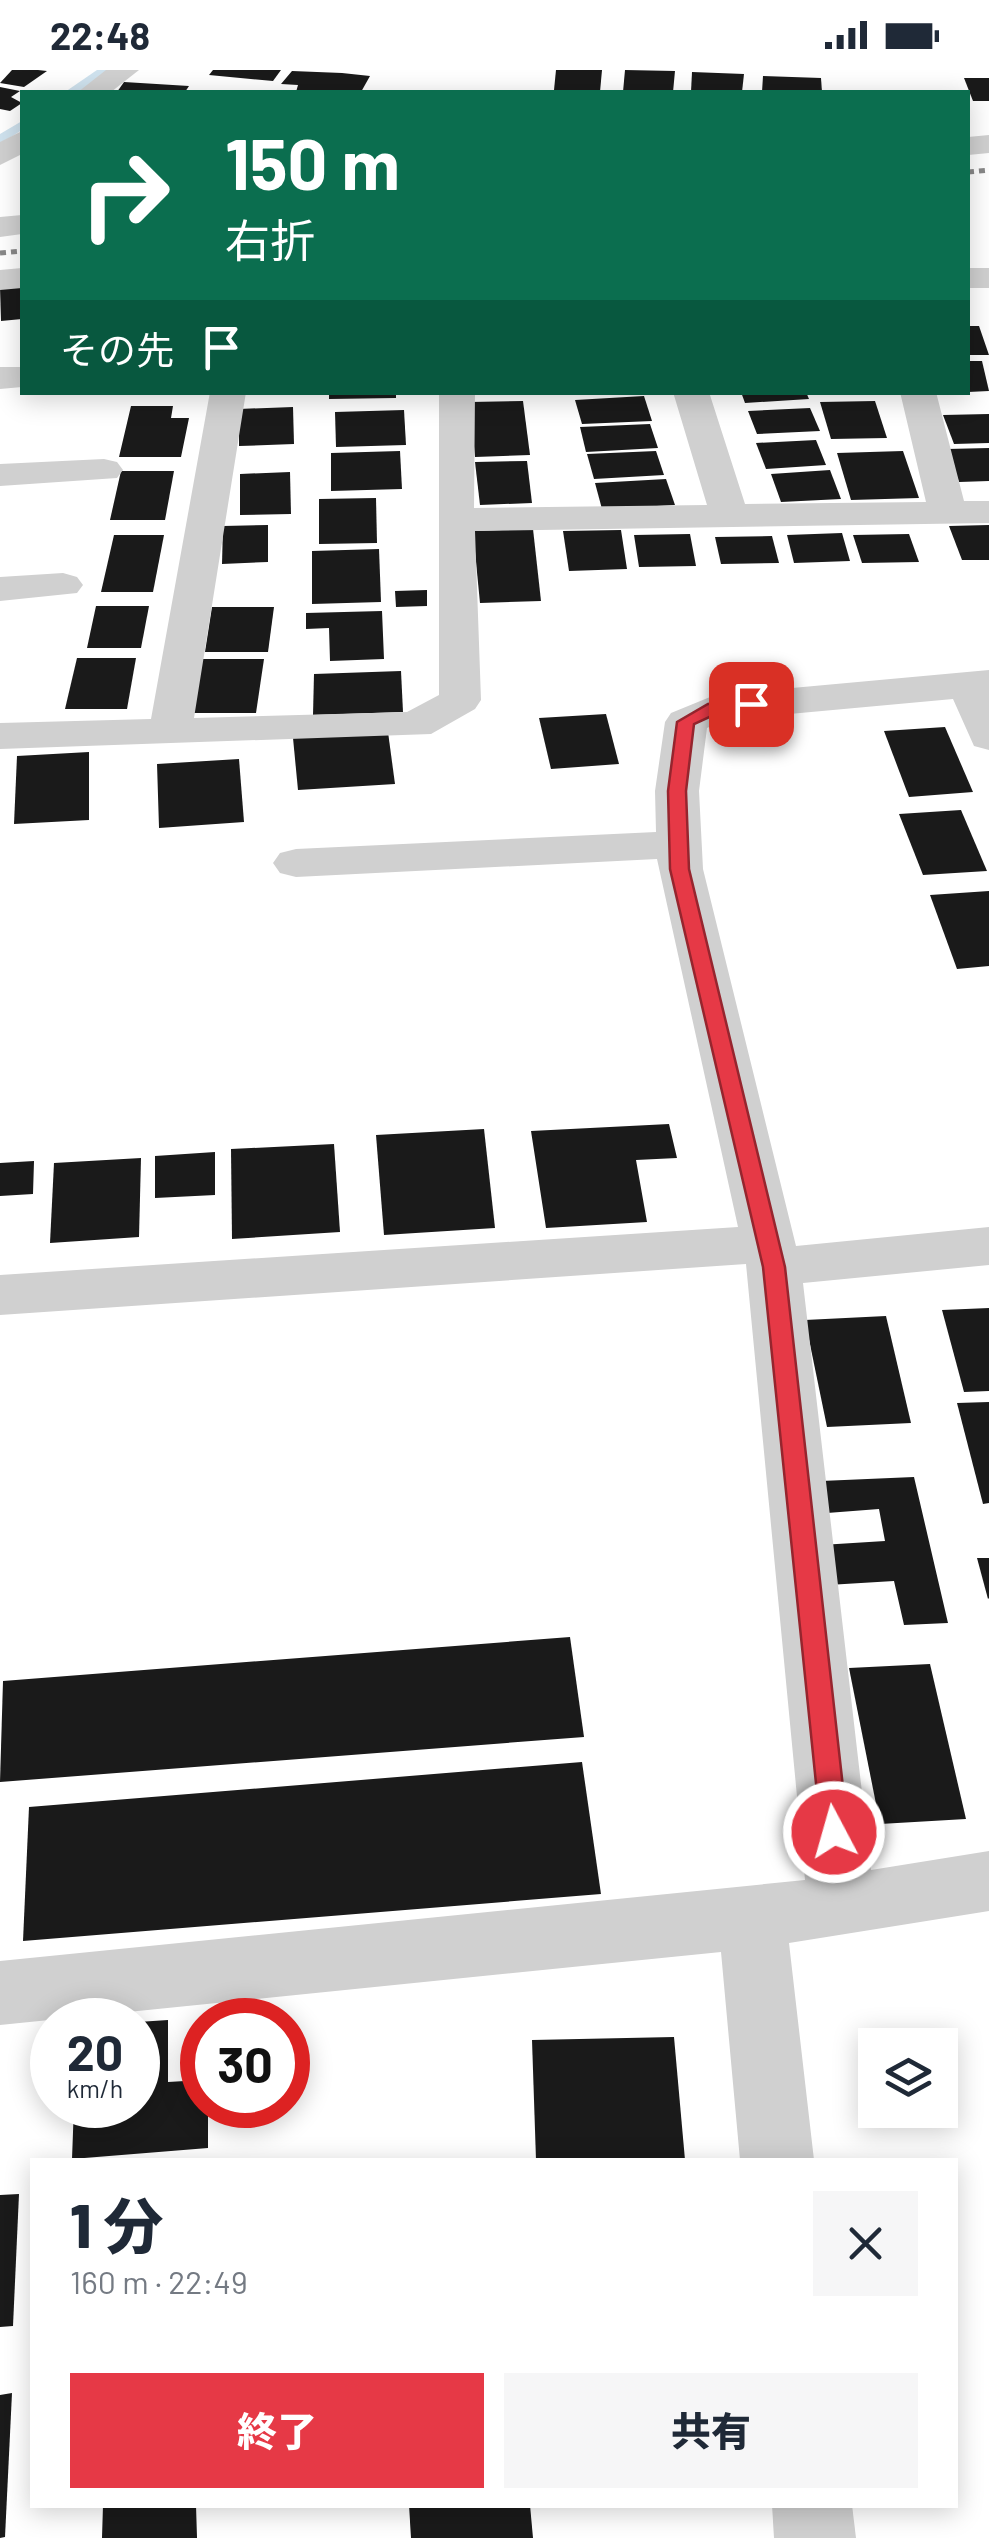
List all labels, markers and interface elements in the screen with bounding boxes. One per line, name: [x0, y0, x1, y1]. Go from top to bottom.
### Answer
text: 22:48: [50, 12, 150, 58]
text: 150 m: [225, 120, 400, 204]
icon: right: [60, 130, 190, 260]
text: 右折: [225, 212, 315, 266]
icon: arrive: [194, 320, 249, 375]
text: その先: [60, 326, 174, 372]
pin: [709, 662, 794, 747]
icon: arrive: [724, 677, 779, 732]
position arrow: [782, 1780, 886, 1884]
speed limit sign: 30: [180, 1998, 310, 2128]
text: 20: [67, 2021, 123, 2081]
map controls: [858, 2028, 958, 2128]
button: layers: [858, 2028, 958, 2128]
text: km/h: [67, 2073, 123, 2103]
text: 1 分: [70, 2188, 163, 2260]
button: close: [813, 2191, 918, 2296]
text: 160 m · 22:49: [70, 2262, 248, 2300]
button: 終了: [70, 2373, 484, 2488]
button: 共有: [504, 2373, 918, 2488]

